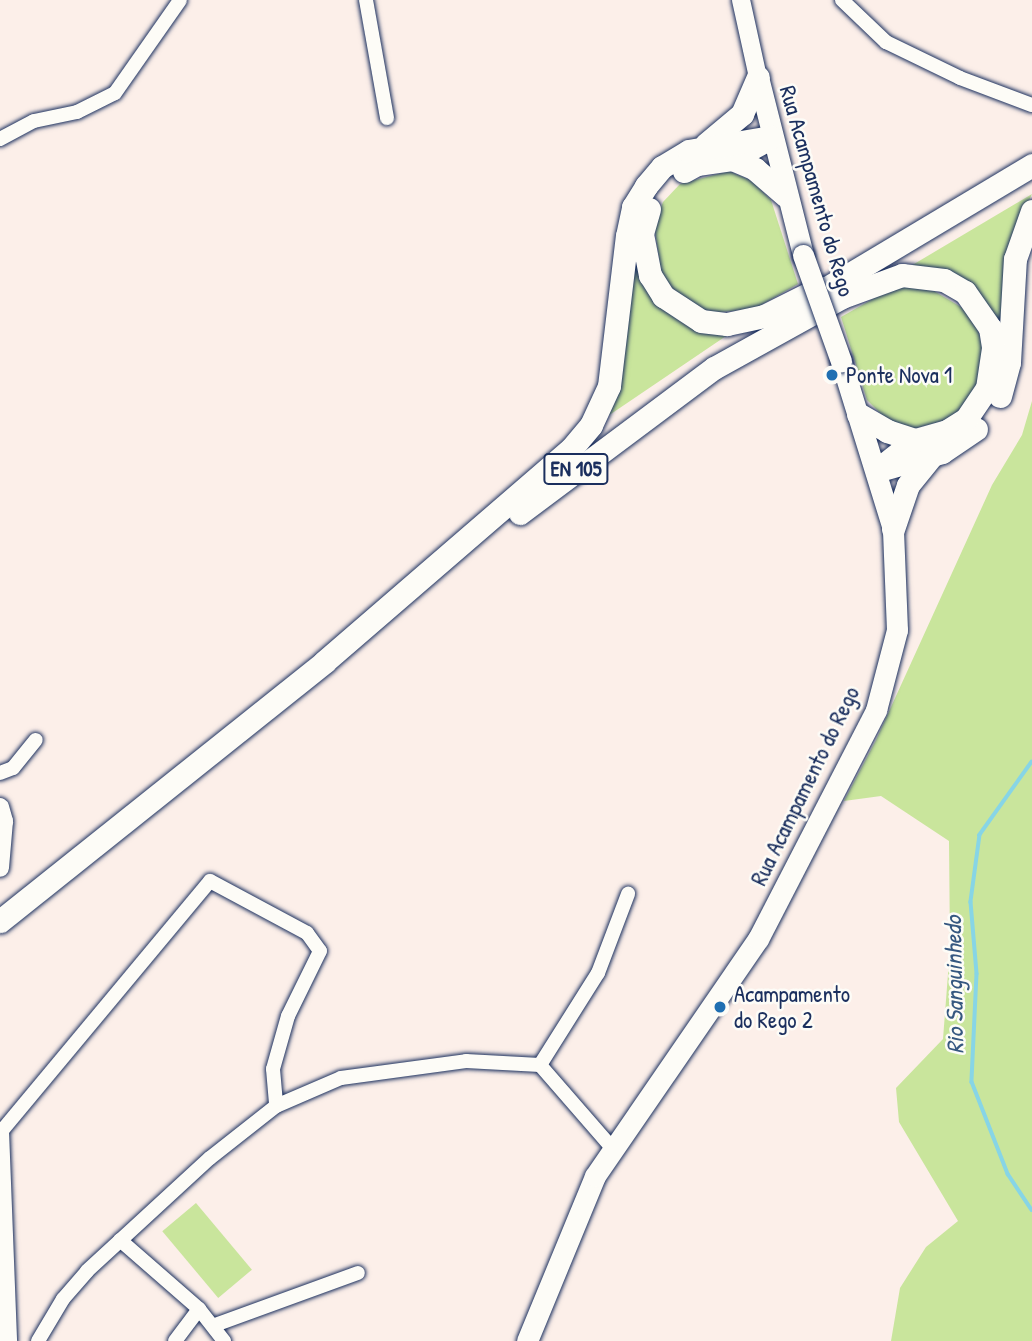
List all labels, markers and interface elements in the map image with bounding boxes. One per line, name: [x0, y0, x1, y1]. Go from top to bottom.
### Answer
street label: Rua Acampamento do Rego: [774, 82, 860, 300]
place label: Ponte Nova 1: [846, 361, 952, 389]
marker: Ponte Nova 1: [824, 367, 840, 383]
road number: EN 105: [543, 452, 609, 486]
street label: Rua Acampamento do Rego: [745, 682, 865, 890]
water label: Rio Sanguinhedo: [938, 916, 970, 1054]
place label: Acampamento do Rego 2: [734, 980, 850, 1034]
marker: Acampamento do Rego 2: [712, 999, 728, 1015]

